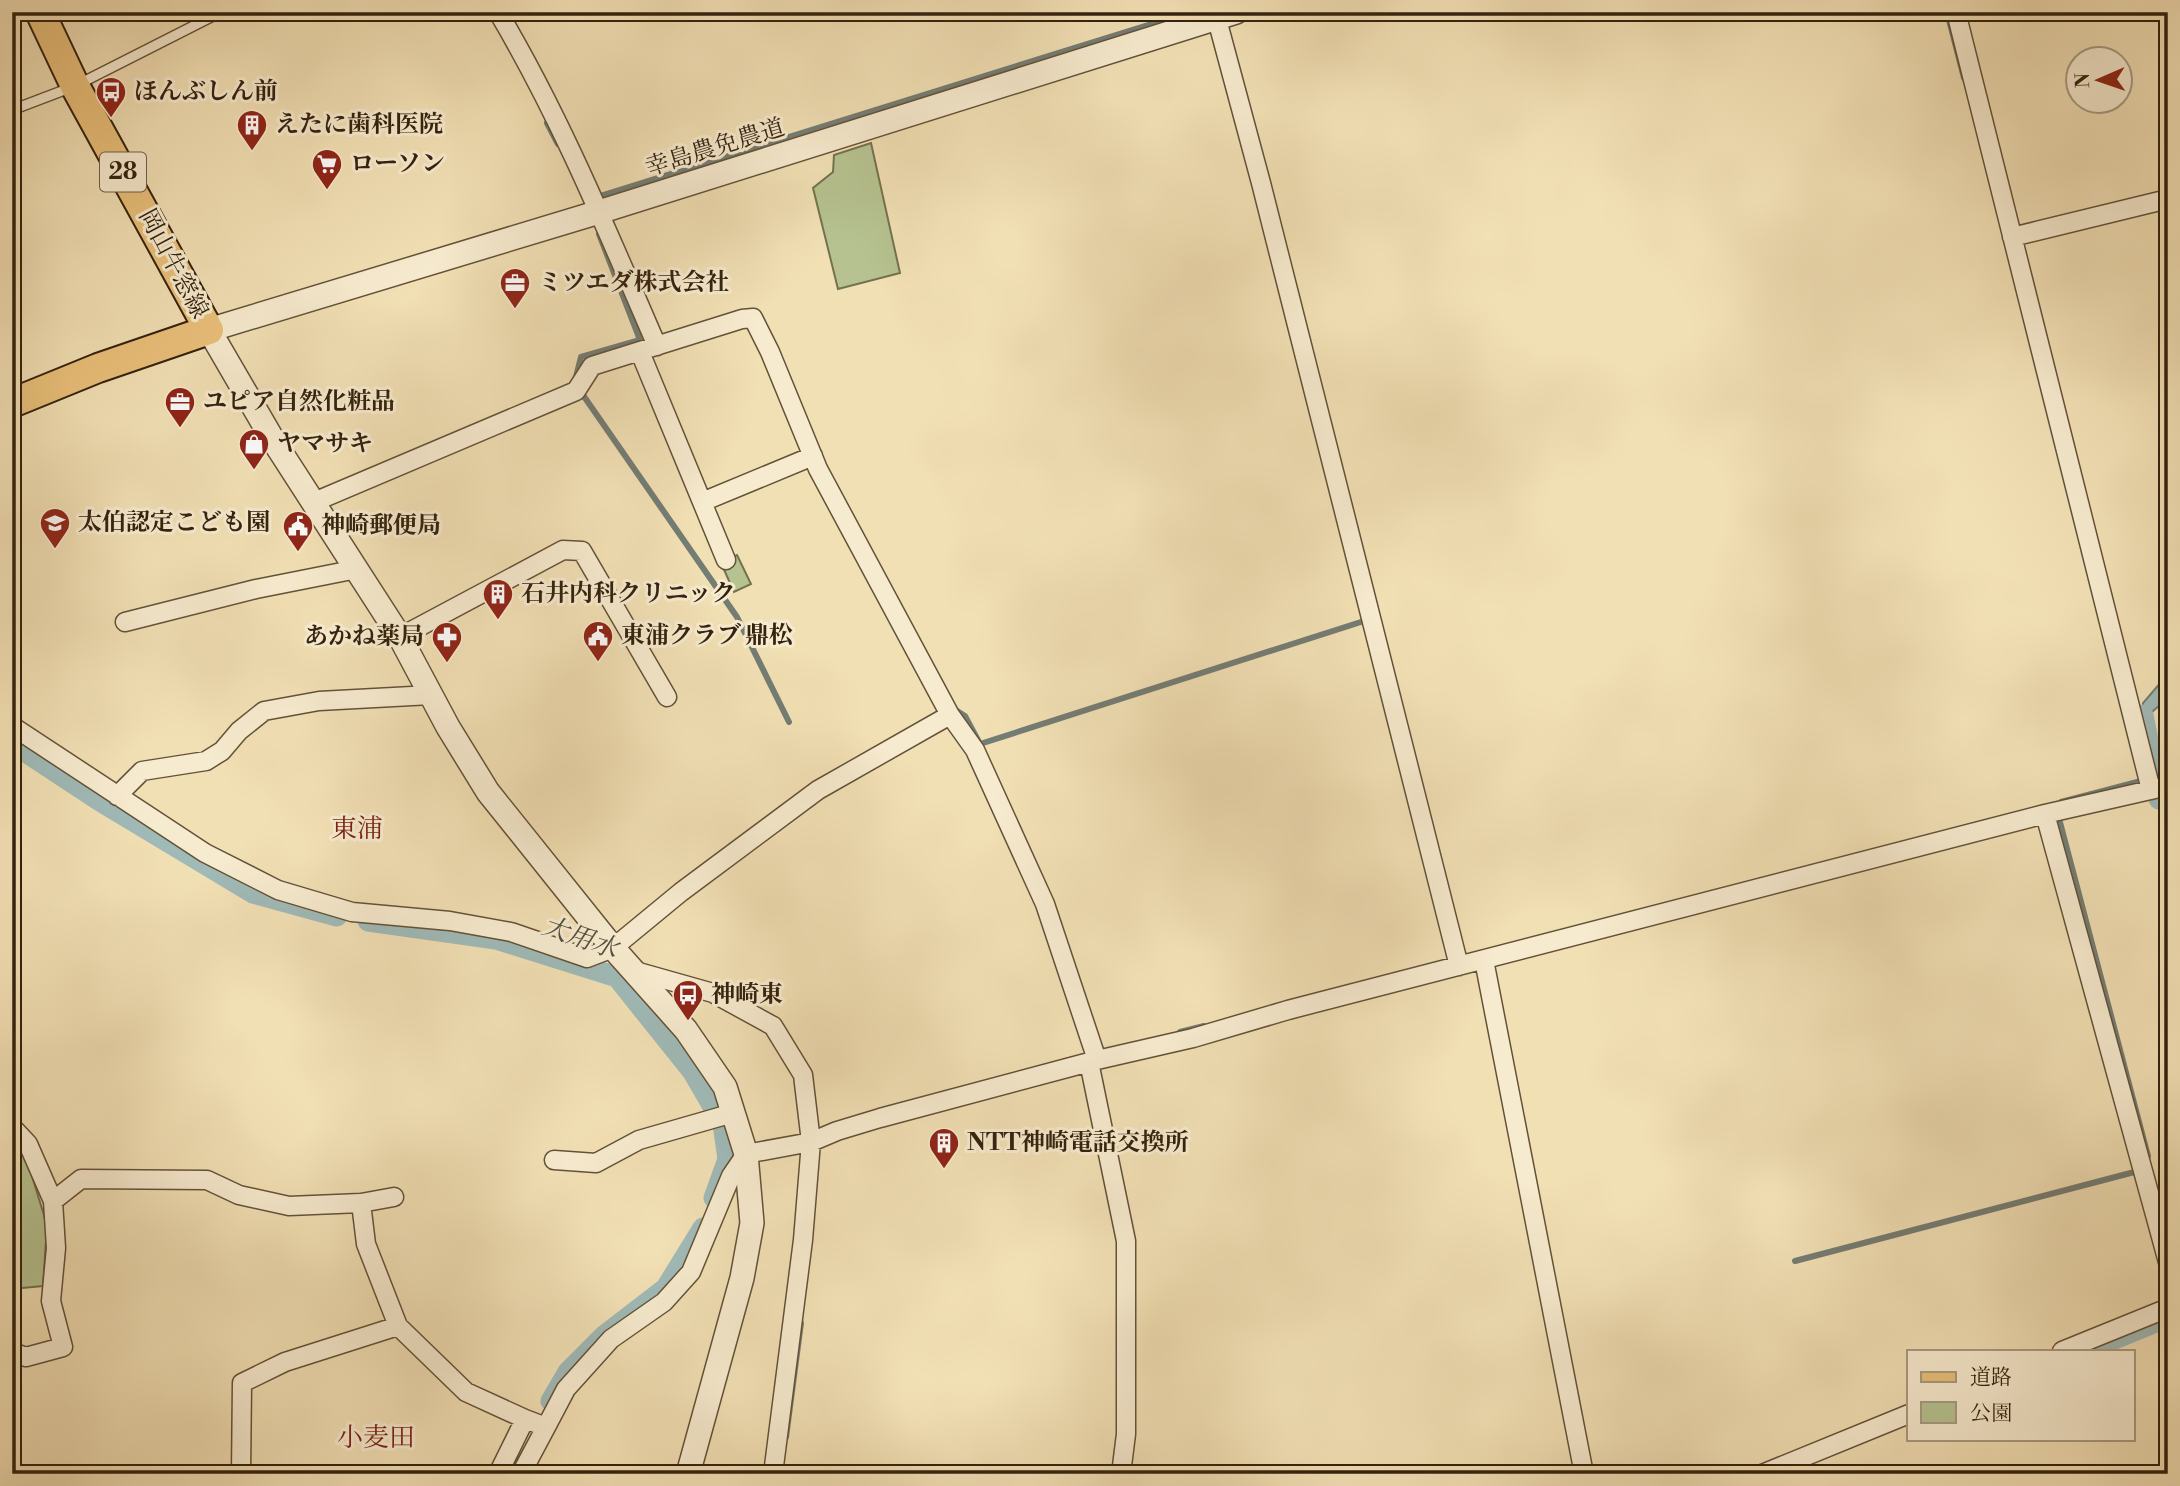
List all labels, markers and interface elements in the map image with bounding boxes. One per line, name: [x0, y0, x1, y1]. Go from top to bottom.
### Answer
north arrow: [2064, 46, 2134, 116]
text: N: [2071, 73, 2095, 88]
bus stop icon: ほんぶしん前: [94, 75, 128, 119]
place label: ほんぶしん前: [134, 77, 278, 107]
building icon: えたに歯科医院: [235, 108, 269, 152]
place label: えたに歯科医院: [275, 110, 443, 140]
street label: 幸島農免農道: [642, 113, 788, 183]
supermarket icon: ローソン: [310, 147, 344, 191]
place label: ローソン: [350, 149, 445, 179]
road number: 28: [100, 153, 146, 192]
street label: 岡山牛窓線: [132, 204, 214, 324]
office icon: ミツエダ株式会社: [498, 266, 532, 310]
place label: ミツエダ株式会社: [538, 268, 730, 298]
office icon: ユピア自然化粧品: [163, 385, 197, 429]
place label: ユピア自然化粧品: [203, 387, 395, 417]
shop icon: ヤマサキ: [237, 427, 271, 471]
place label: ヤマサキ: [277, 429, 373, 459]
school or university icon: 太伯認定こども園: [38, 506, 72, 550]
place label: 太伯認定こども園: [78, 508, 270, 538]
public building icon: 神崎郵便局: [281, 509, 315, 553]
place label: 神崎郵便局: [321, 511, 441, 541]
building icon: 石井内科クリニック: [481, 577, 515, 621]
place label: 石井内科クリニック: [521, 579, 736, 609]
public building icon: 東浦クラブ 鼎松: [581, 619, 615, 663]
pharmacy icon: あかね薬局: [430, 620, 464, 664]
place label: 東浦クラブ 鼎松: [621, 621, 793, 651]
place label: あかね薬局: [304, 622, 424, 652]
district label: 東浦: [331, 813, 383, 845]
water label: 大用水: [538, 910, 625, 967]
bus stop icon: 神崎東: [671, 978, 705, 1022]
place label: 神崎東: [711, 980, 783, 1010]
building icon: NTT神崎電話交換所: [927, 1126, 961, 1170]
place label: NTT神崎電話交換所: [967, 1128, 1189, 1158]
legend: [1907, 1350, 2134, 1440]
text: 道路: [1970, 1365, 2012, 1391]
text: 公園: [1970, 1401, 2012, 1427]
district label: 小麦田: [337, 1422, 415, 1454]

